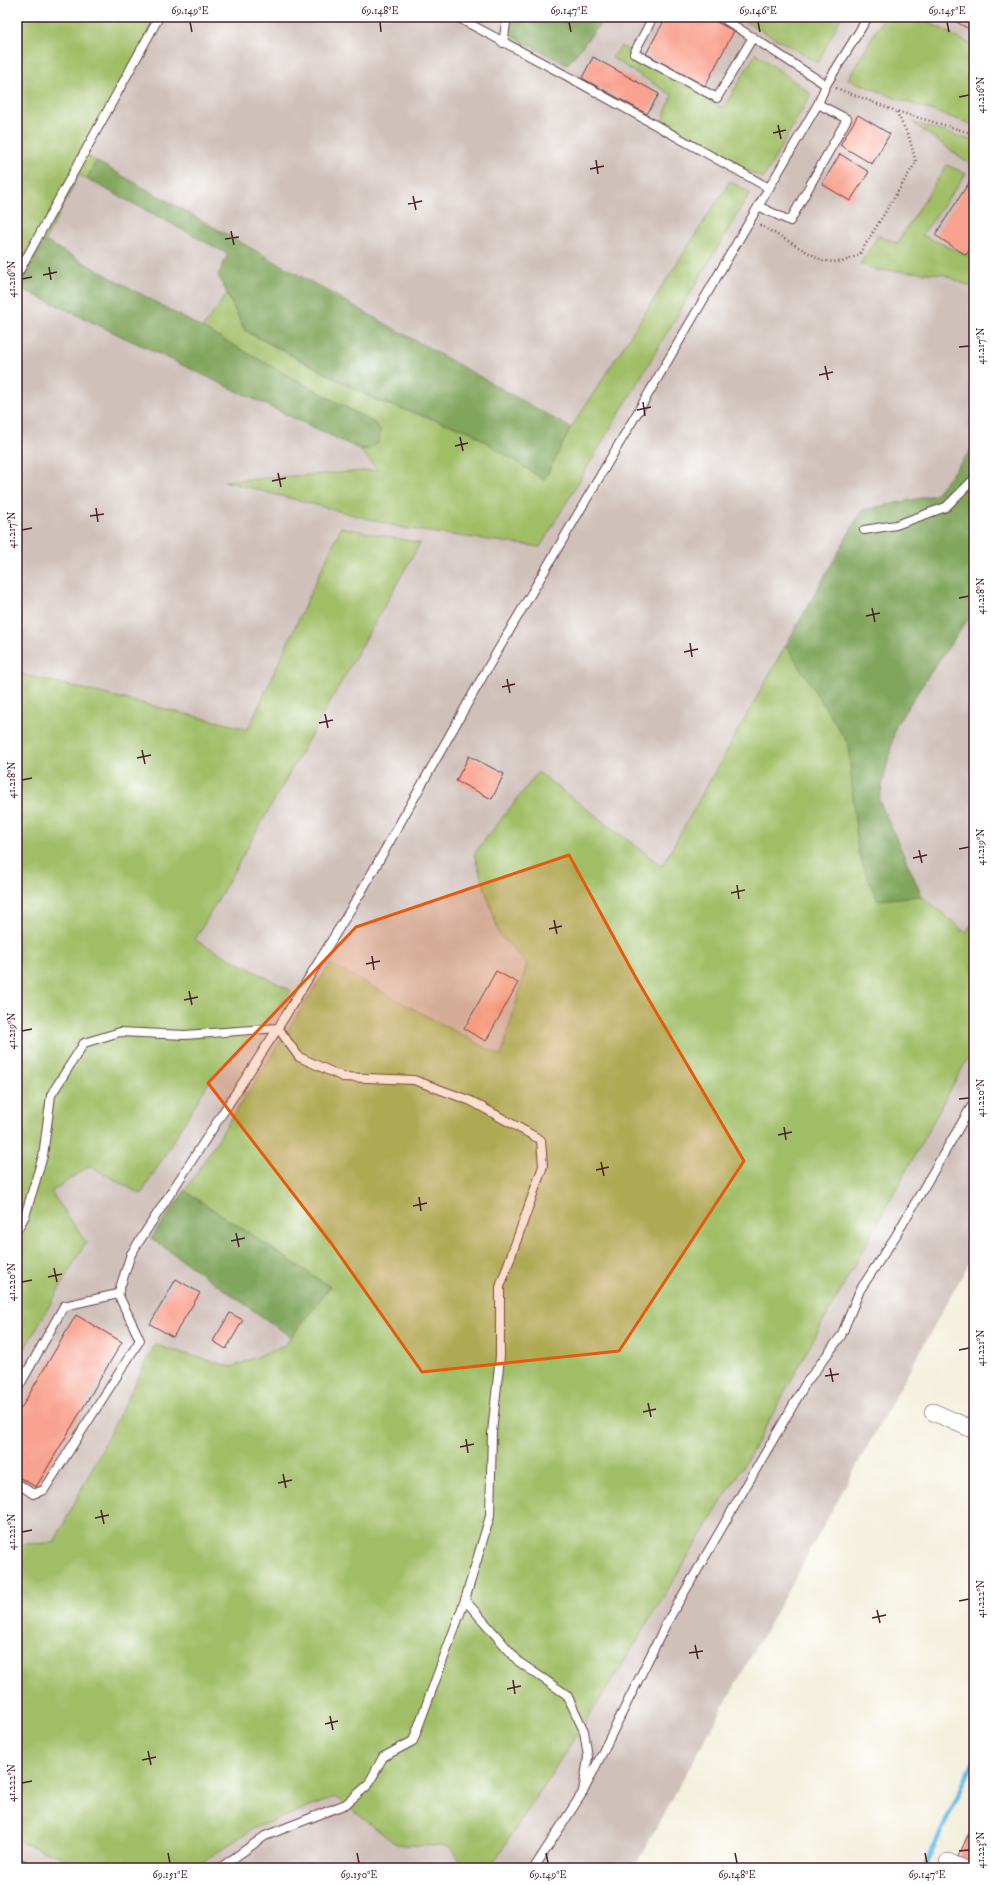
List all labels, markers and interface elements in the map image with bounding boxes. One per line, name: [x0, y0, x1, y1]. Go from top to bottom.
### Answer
text: 69.149°E: [171, 5, 209, 17]
text: 69.148°E: [361, 5, 399, 17]
text: 69.147°E: [550, 5, 588, 17]
text: 69.146°E: [739, 5, 777, 17]
text: 69.145°E: [928, 5, 966, 17]
text: 41.216°N: [975, 77, 987, 113]
text: 41.216°N: [6, 261, 18, 297]
text: 41.217°N: [975, 327, 987, 365]
text: 41.217°N: [6, 511, 18, 549]
text: 41.218°N: [975, 578, 987, 614]
text: 41.218°N: [6, 762, 18, 798]
text: 41.219°N: [975, 829, 987, 865]
text: 41.219°N: [6, 1013, 18, 1049]
text: 41.220°N: [975, 1079, 987, 1117]
text: 41.220°N: [6, 1263, 18, 1301]
text: 41.221°N: [975, 1330, 987, 1366]
text: 41.221°N: [6, 1514, 18, 1550]
text: 41.222°N: [975, 1580, 987, 1618]
text: 41.222°N: [6, 1764, 18, 1802]
text: 41.223°N: [975, 1832, 987, 1868]
text: 69.151°E: [152, 1869, 188, 1881]
text: 69.150°E: [341, 1869, 377, 1881]
text: 69.149°E: [529, 1869, 567, 1881]
text: 69.148°E: [718, 1869, 756, 1881]
text: 69.147°E: [908, 1869, 946, 1881]

